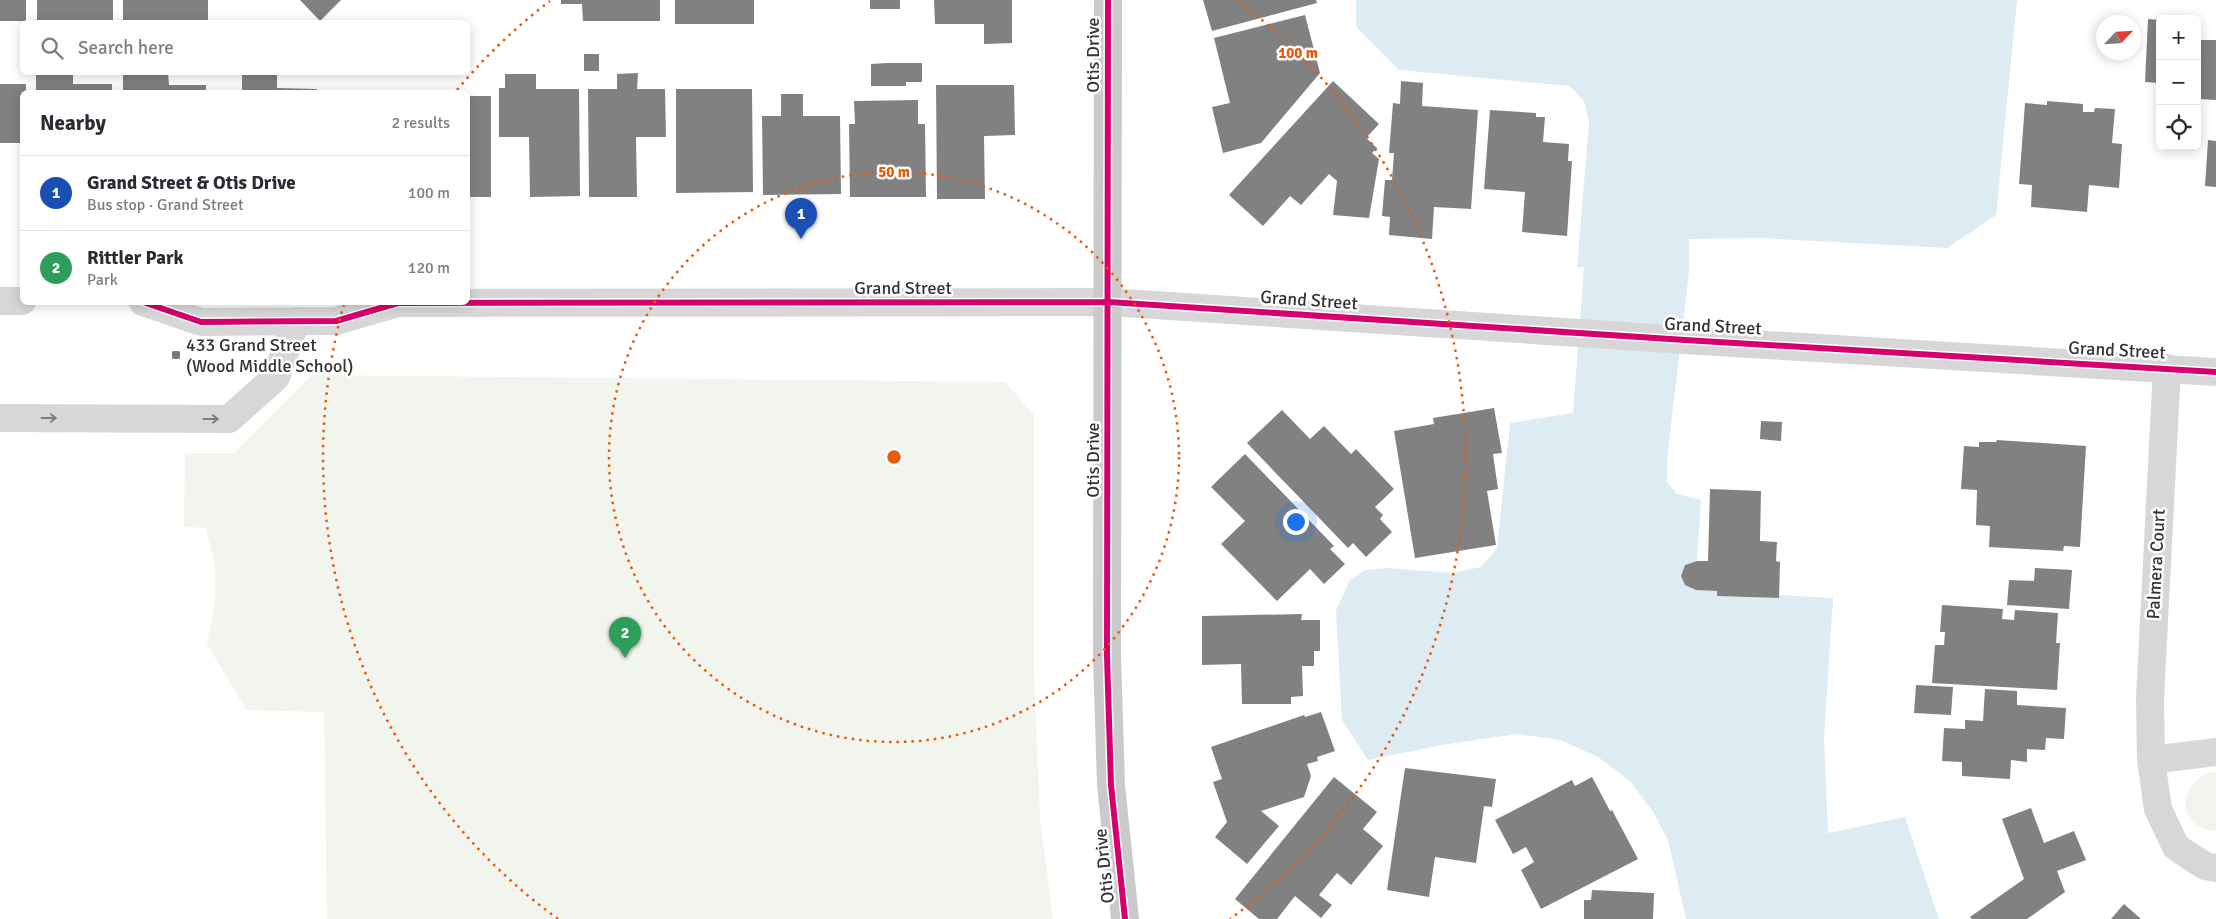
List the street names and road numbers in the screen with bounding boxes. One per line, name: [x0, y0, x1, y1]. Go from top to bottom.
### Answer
street label: Otis Drive: [1082, 17, 1104, 93]
street label: Grand Street: [854, 277, 952, 299]
street label: Grand Street: [1260, 286, 1358, 314]
street label: Grand Street: [1664, 312, 1762, 340]
street label: Grand Street: [2068, 336, 2166, 364]
street label: Otis Drive: [1082, 422, 1104, 498]
street label: Palmera Court: [2142, 508, 2170, 620]
street label: Otis Drive: [1089, 827, 1119, 905]

